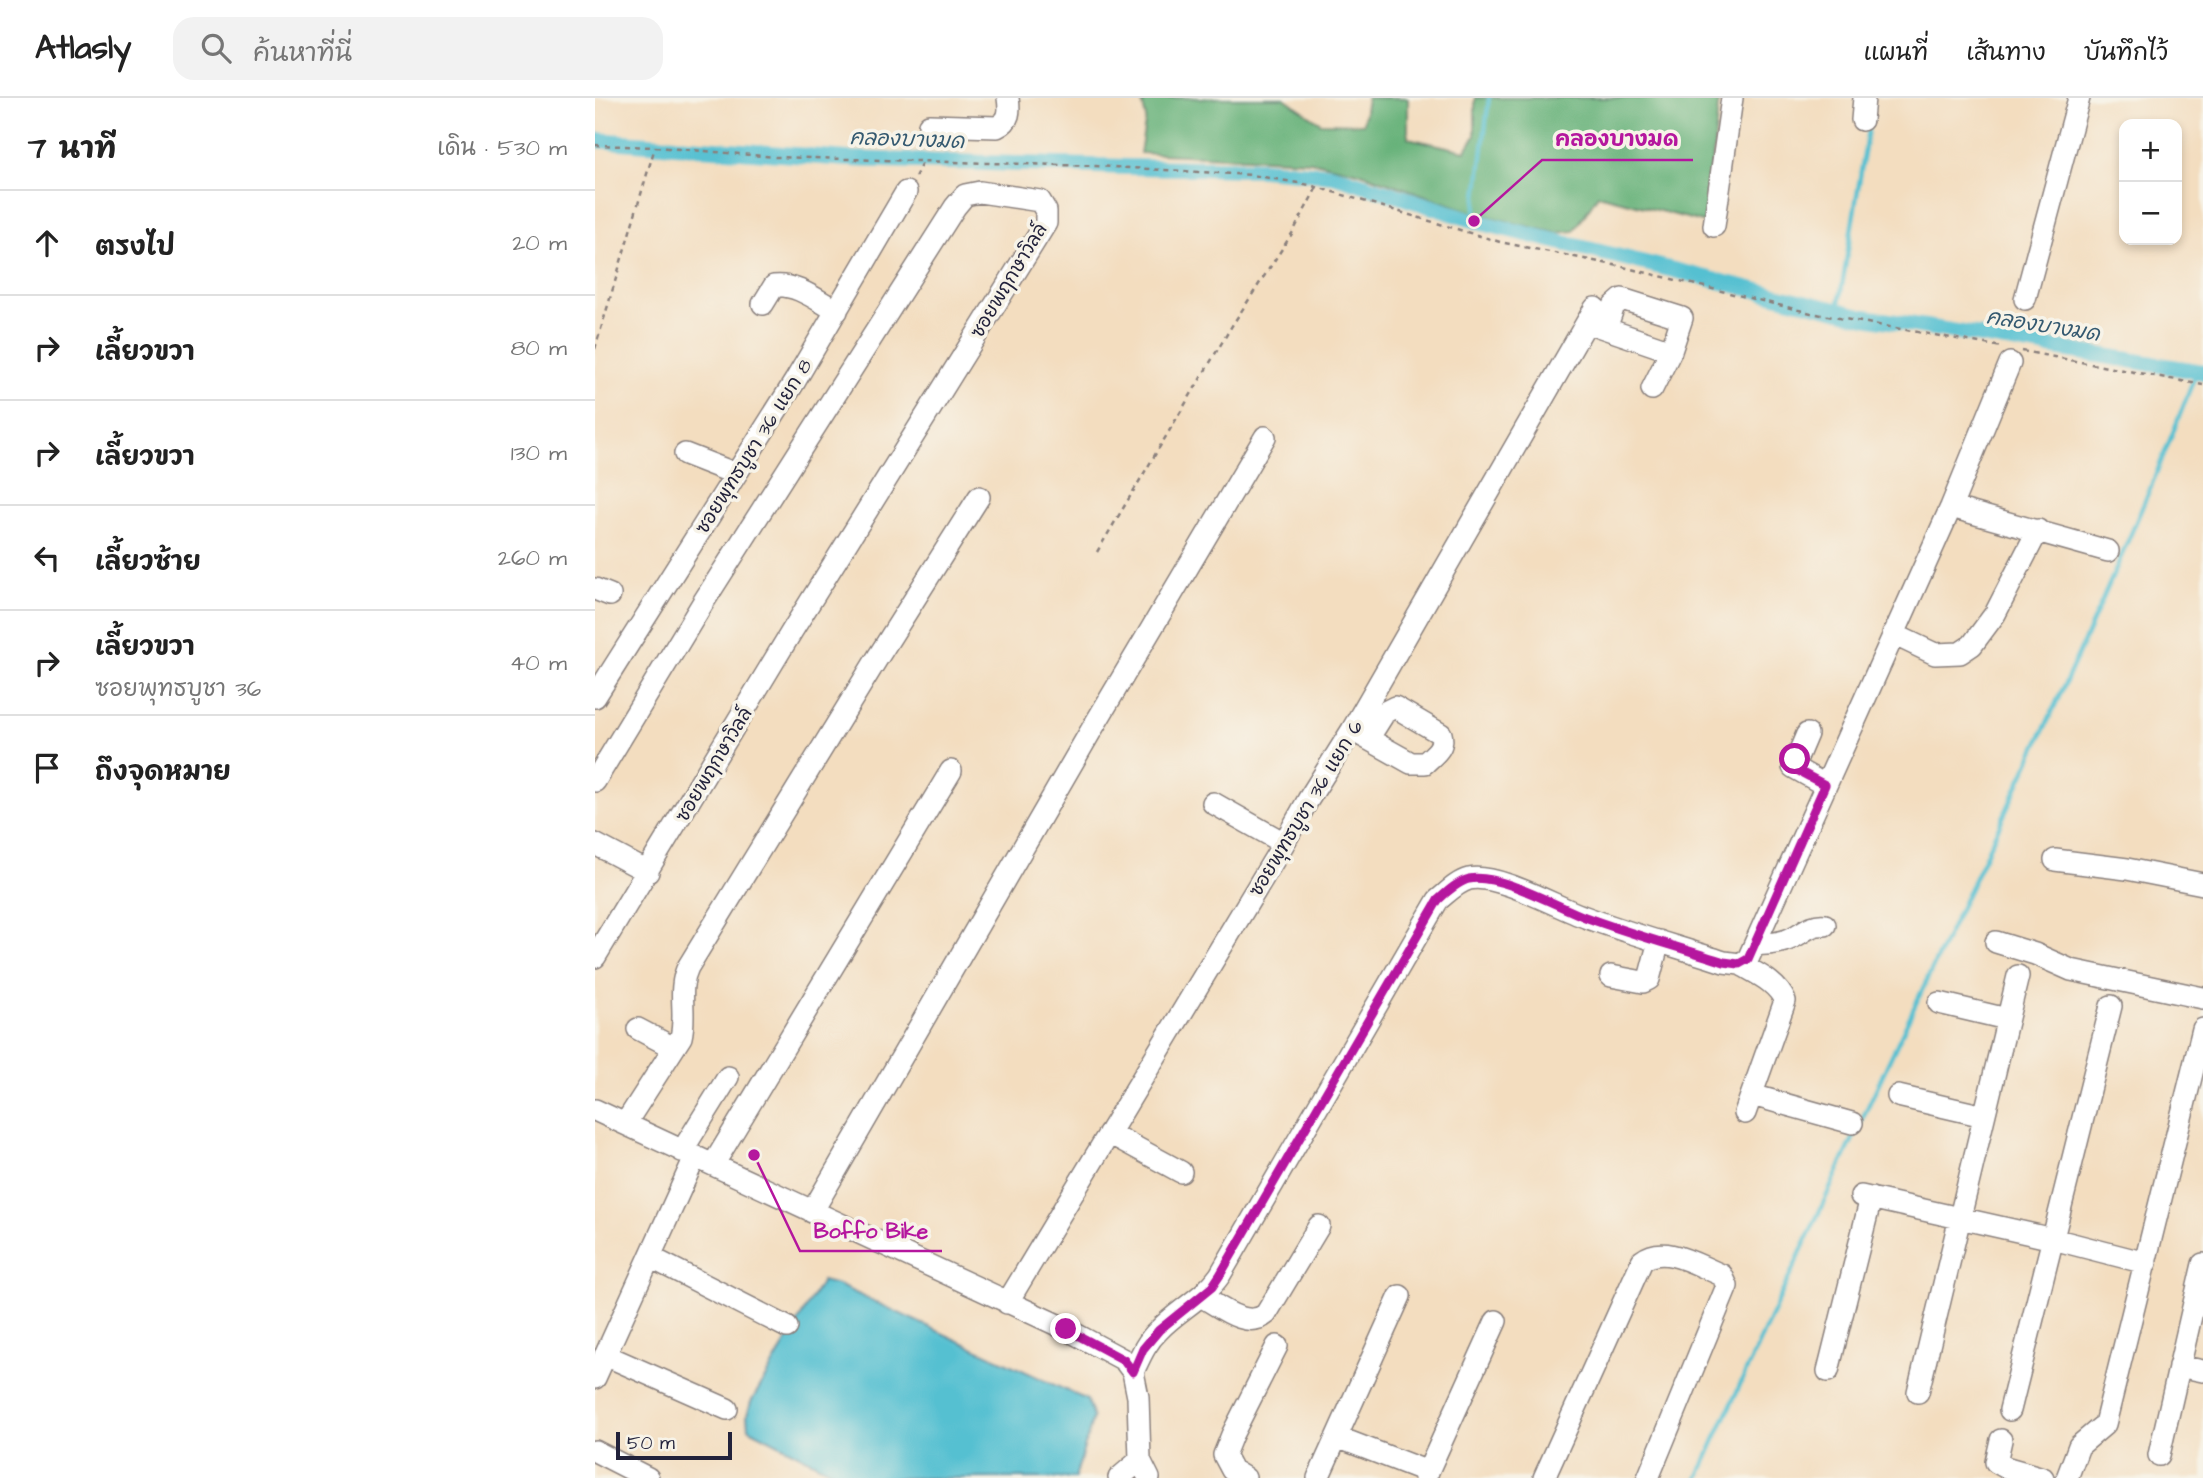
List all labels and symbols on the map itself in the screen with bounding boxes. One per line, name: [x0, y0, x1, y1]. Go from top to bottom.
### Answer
callout: คลองบางมด: [1542, 118, 1693, 160]
water label: คลองบางมด: [849, 123, 966, 156]
text: คลองบางมด: [1555, 125, 1679, 154]
street label: ซอยพฤกษาวิลล์: [964, 218, 1054, 343]
water label: คลองบางมด: [1984, 302, 2103, 349]
street label: ซอยพุทธบูชา 36 แยก 8: [689, 354, 819, 539]
street label: ซอยพฤกษาวิลล์: [669, 702, 759, 827]
street label: ซอยพุทธบูชา 36 แยก 6: [1243, 715, 1370, 902]
route start: [1779, 743, 1810, 774]
callout: Boffo Bike: [800, 1209, 942, 1251]
text: Boffo Bike: [814, 1217, 929, 1246]
route end: [1050, 1313, 1081, 1344]
scale bar: [616, 1429, 731, 1461]

